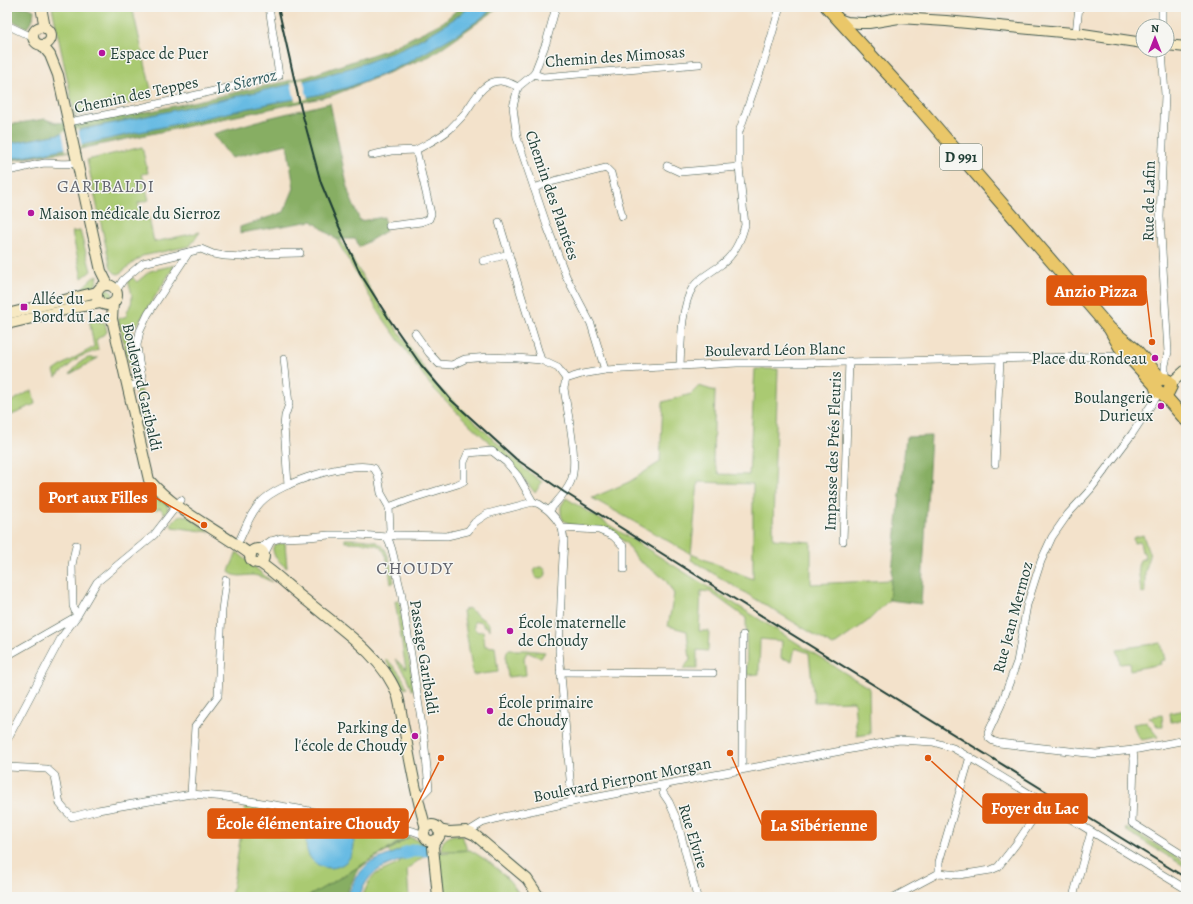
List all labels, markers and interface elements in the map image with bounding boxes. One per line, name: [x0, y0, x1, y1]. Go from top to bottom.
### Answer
north arrow: [1135, 18, 1175, 58]
text: N: [1151, 21, 1159, 36]
street label: Chemin des Mimosas: [544, 41, 686, 73]
place label: Espace de Puer: [110, 43, 208, 65]
marker: Espace de Puer: [97, 48, 107, 58]
water label: Le Sierroz: [214, 63, 279, 100]
street label: Chemin des Teppes: [72, 71, 200, 119]
street label: Chemin des Plantées: [520, 128, 585, 263]
road number: D 991: [940, 144, 982, 170]
street label: Rue de Lafin: [1137, 160, 1161, 242]
district label: GARIBALDI: [57, 174, 155, 198]
place label: Maison médicale du Sierroz: [39, 203, 220, 225]
marker: Maison médicale du Sierroz: [26, 208, 36, 218]
callout: Anzio Pizza: [1047, 276, 1146, 305]
text: Anzio Pizza: [1054, 280, 1138, 303]
place label: Allée du Bord du Lac: [31, 288, 110, 328]
marker: Allée du Bord du Lac: [19, 302, 29, 312]
street label: Boulevard Garibaldi: [117, 321, 167, 453]
street label: Boulevard Léon Blanc: [704, 338, 846, 362]
place label: Place du Rondeau: [1032, 348, 1147, 370]
marker: Place du Rondeau: [1150, 353, 1160, 363]
street label: Impasse des Prés Fleuris: [819, 371, 847, 531]
place label: Boulangerie Durieux: [1074, 387, 1153, 427]
marker: Boulangerie Durieux: [1156, 401, 1166, 411]
callout: Port aux Filles: [40, 483, 156, 512]
text: Port aux Filles: [48, 486, 148, 509]
district label: CHOUDY: [376, 556, 454, 580]
street label: Rue Jean Mermoz: [988, 559, 1038, 675]
street label: Passage Garibaldi: [404, 598, 444, 716]
place label: École maternelle de Choudy: [518, 612, 626, 652]
marker: École maternelle de Choudy: [505, 626, 515, 636]
place label: École primaire de Choudy: [498, 692, 593, 732]
marker: École primaire de Choudy: [485, 706, 495, 716]
place label: Parking de l'école de Choudy: [295, 717, 408, 757]
marker: Parking de l'école de Choudy: [410, 731, 420, 741]
street label: Boulevard Pierpont Morgan: [531, 752, 713, 808]
callout: Foyer du Lac: [983, 794, 1087, 823]
text: Foyer du Lac: [991, 797, 1079, 820]
street label: Rue Elvire: [673, 801, 713, 871]
callout: École élémentaire Choudy: [208, 809, 408, 838]
callout: La Sibérienne: [762, 811, 876, 840]
text: École élémentaire Choudy: [216, 812, 401, 835]
text: La Sibérienne: [770, 814, 868, 837]

